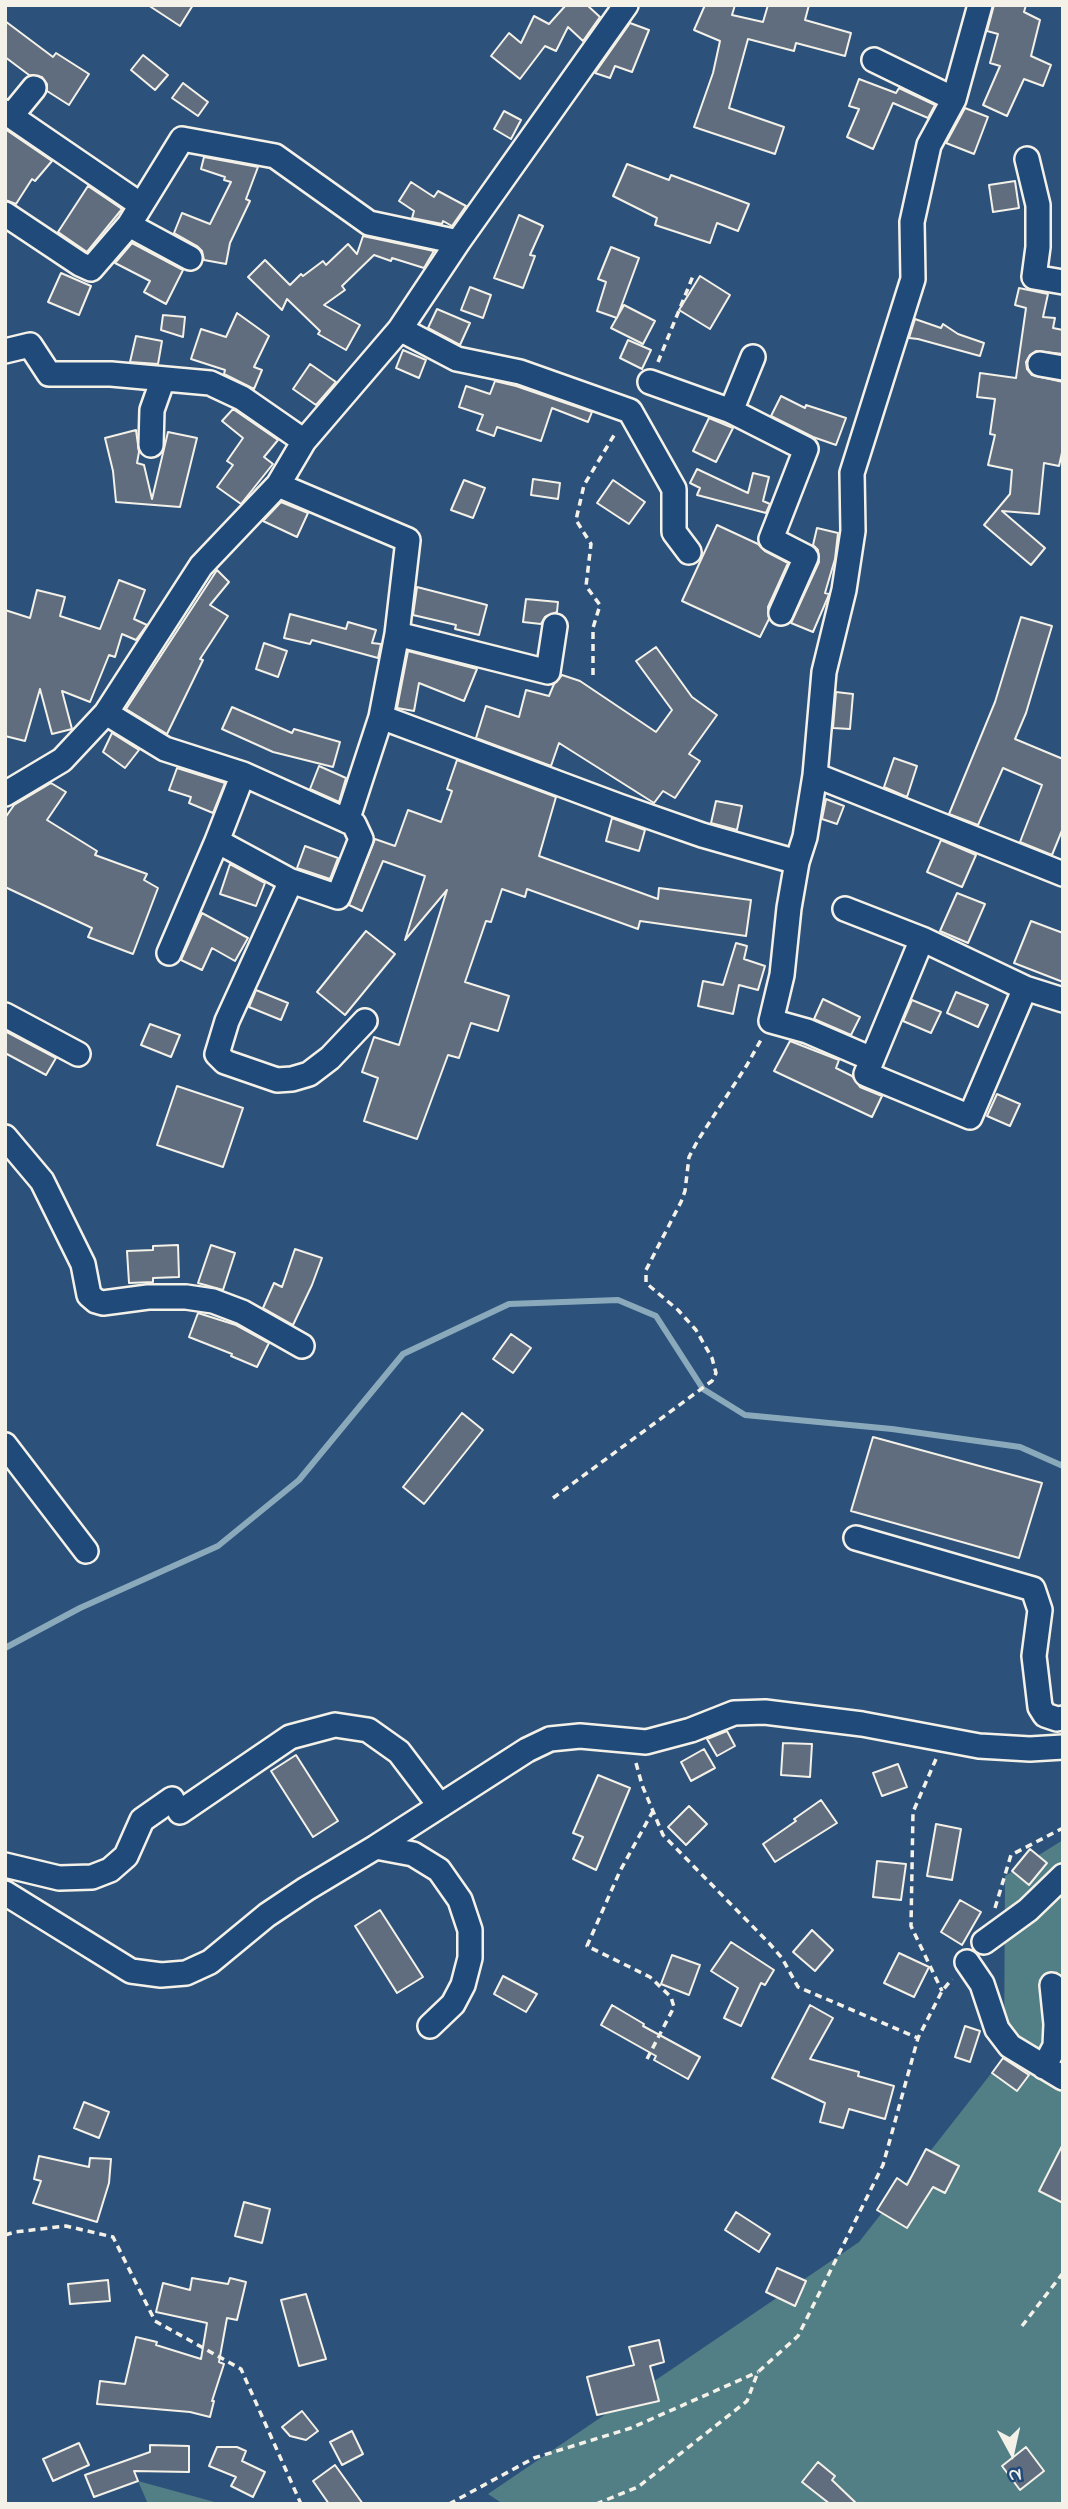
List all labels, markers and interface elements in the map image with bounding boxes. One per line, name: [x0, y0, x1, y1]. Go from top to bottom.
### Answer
north arrow: [977, 2418, 1047, 2488]
text: N: [1007, 2460, 1023, 2489]

